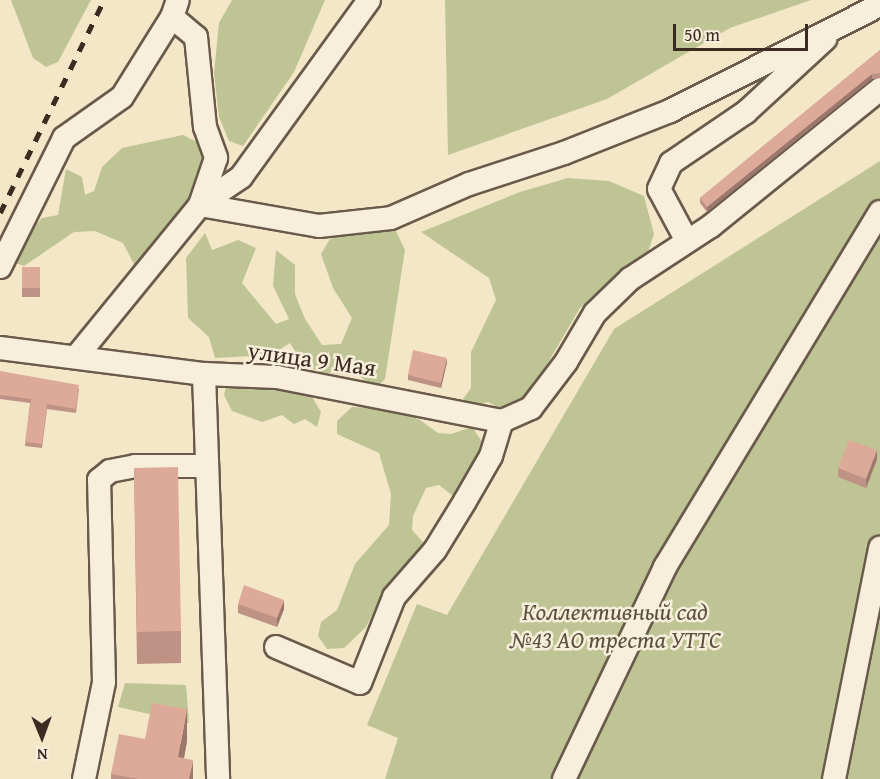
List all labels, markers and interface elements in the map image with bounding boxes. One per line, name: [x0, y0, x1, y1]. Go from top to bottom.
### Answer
scale bar: [676, 12, 811, 50]
text: 50 m: [684, 21, 720, 48]
street label: улица 9 Мая: [246, 336, 378, 382]
park label: Коллективный сад №43 АО треста УТТС: [509, 598, 721, 654]
north arrow: [12, 707, 72, 767]
text: N: [37, 743, 48, 767]

